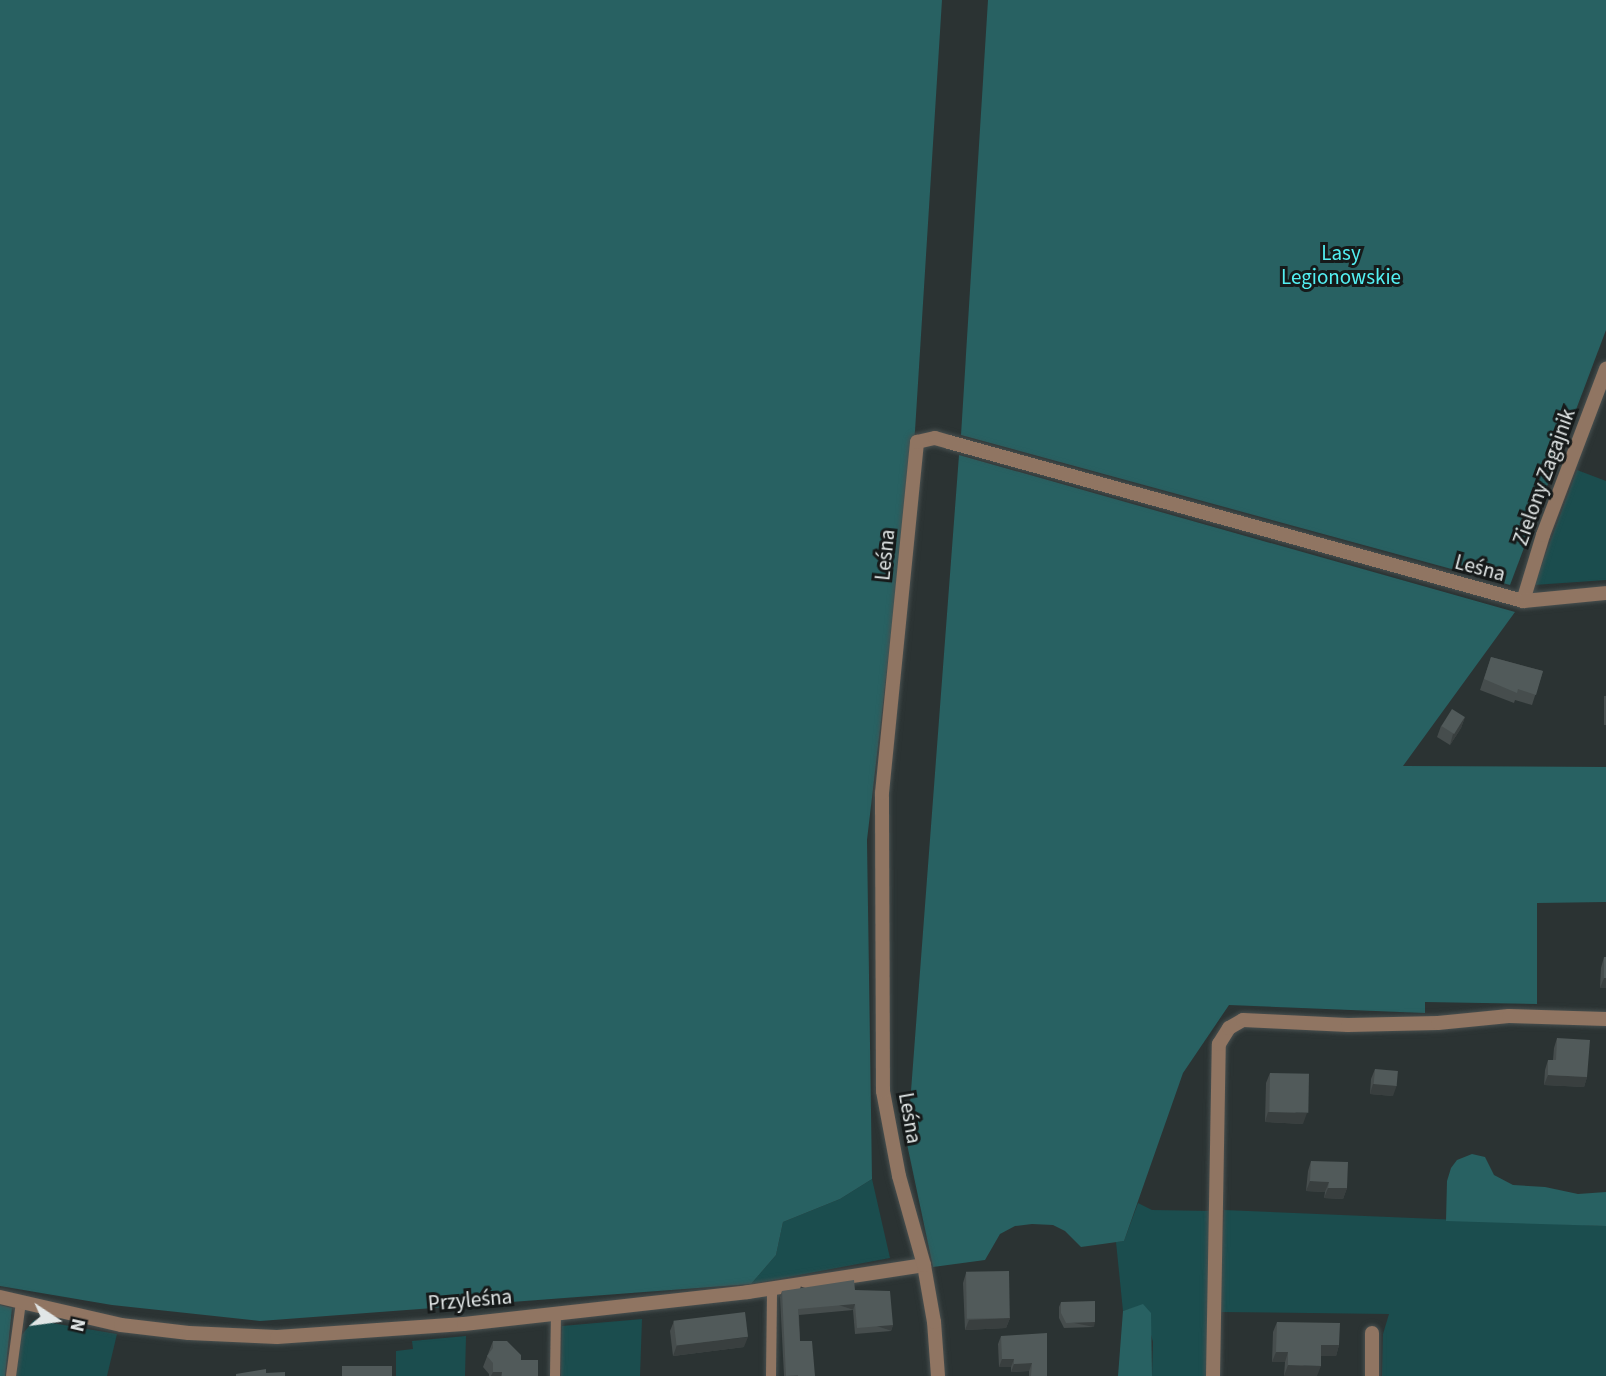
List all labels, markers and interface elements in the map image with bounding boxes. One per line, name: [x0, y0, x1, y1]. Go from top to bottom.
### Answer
park label: Lasy Legionowskie: [1281, 240, 1401, 290]
street label: Zielony Zagajnik: [1508, 405, 1580, 549]
street label: Leśna: [870, 528, 900, 582]
street label: Leśna: [1452, 549, 1508, 587]
street label: Leśna: [893, 1091, 927, 1145]
street label: Przyleśna: [427, 1284, 513, 1316]
north arrow: [21, 1285, 91, 1355]
text: N: [62, 1316, 92, 1334]

